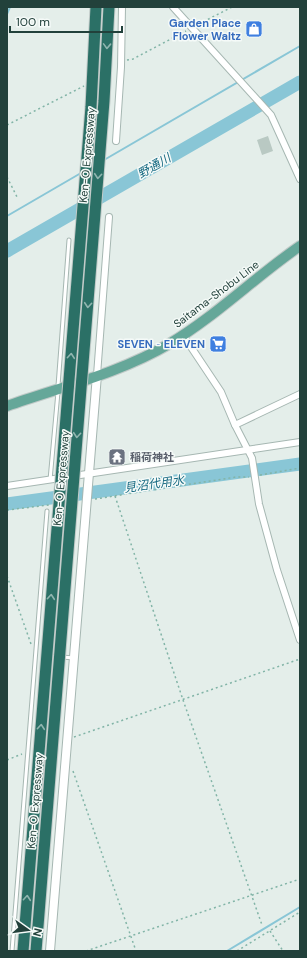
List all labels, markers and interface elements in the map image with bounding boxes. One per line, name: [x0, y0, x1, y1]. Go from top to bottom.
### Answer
scale bar: [10, 8, 122, 34]
text: 100 m: [16, 14, 50, 30]
place label: Garden Place Flower Waltz: [169, 16, 241, 43]
shop icon: Garden Place Flower Waltz: [244, 19, 264, 39]
one-way arrow: [103, 43, 112, 49]
street label: Ken-O Expressway: [76, 107, 98, 203]
water label: 野通川: [134, 149, 175, 182]
one-way arrow: [94, 173, 103, 179]
street label: Saitama-Shobu Line: [171, 257, 261, 331]
one-way arrow: [83, 302, 92, 308]
supermarket icon: SEVEN‐ELEVEN: [208, 334, 228, 354]
place label: SEVEN‐ELEVEN: [118, 337, 205, 351]
one-way arrow: [66, 353, 75, 359]
street label: Ken-O Expressway: [50, 430, 72, 526]
one-way arrow: [73, 432, 82, 438]
temple icon: 稲荷神社: [107, 447, 127, 467]
place label: 稲荷神社: [130, 450, 174, 464]
water label: 見沼代用水: [123, 472, 187, 496]
one-way arrow: [47, 594, 56, 600]
one-way arrow: [36, 724, 45, 730]
street label: Ken-O Expressway: [24, 753, 46, 849]
one-way arrow: [23, 895, 32, 901]
north arrow: [8, 910, 48, 950]
text: N: [30, 927, 45, 938]

